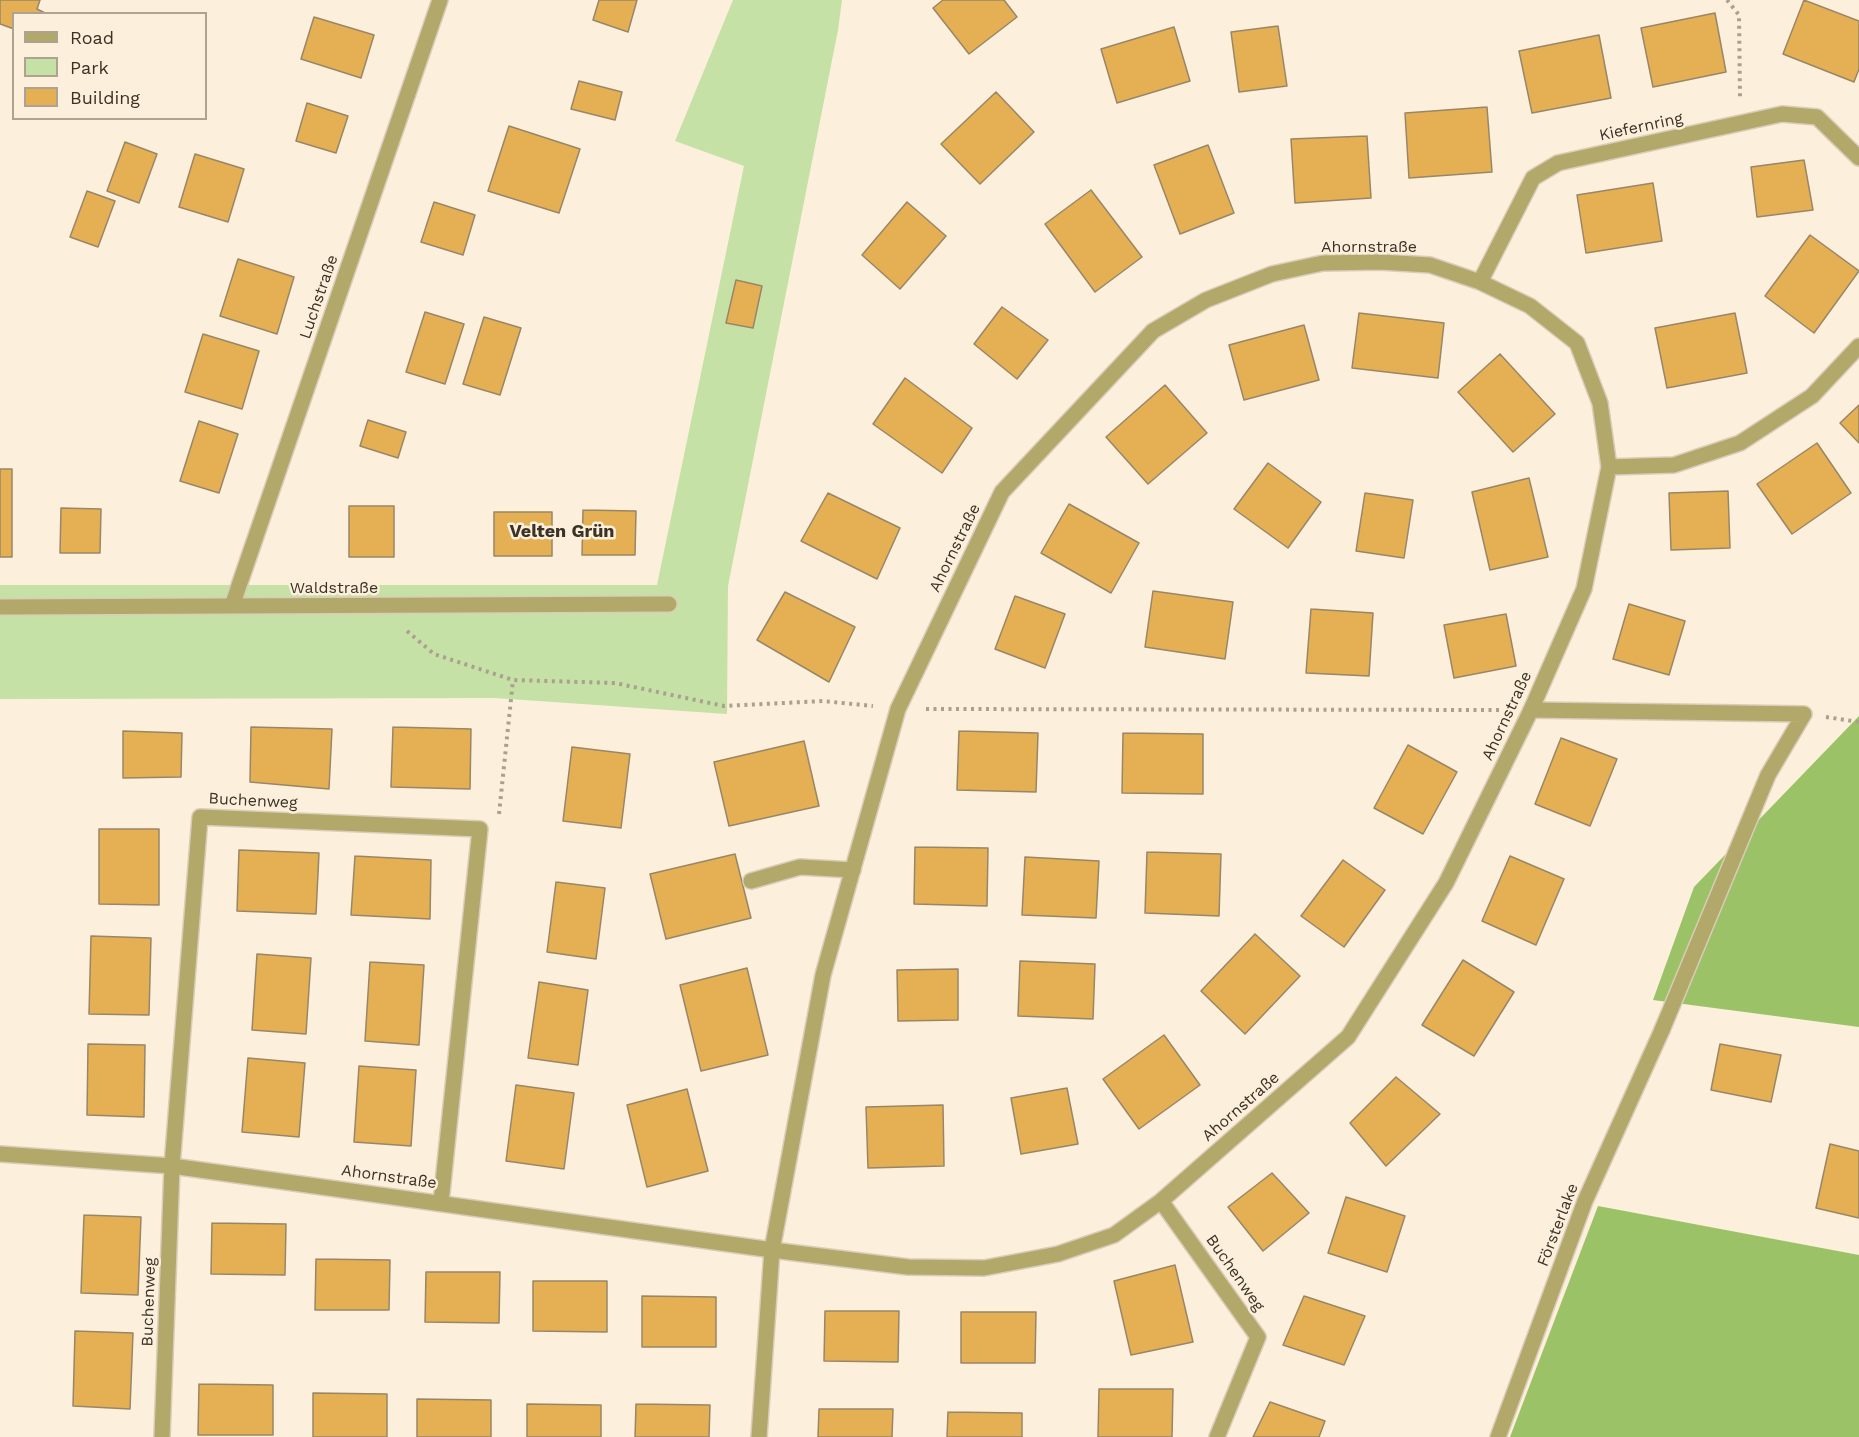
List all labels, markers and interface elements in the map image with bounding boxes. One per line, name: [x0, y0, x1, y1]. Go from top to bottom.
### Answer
legend: [12, 12, 207, 120]
text: Road: [70, 27, 114, 48]
text: Park: [70, 57, 109, 78]
text: Building: [70, 87, 140, 108]
street label: Kiefernring: [1598, 109, 1684, 145]
street label: Ahornstraße: [1321, 237, 1417, 257]
street label: Luchstraße: [296, 252, 342, 342]
street label: Ahornstraße: [925, 501, 985, 595]
district label: Velten Grün: [510, 521, 614, 543]
street label: Waldstraße: [290, 578, 378, 598]
street label: Ahornstraße: [1478, 668, 1536, 764]
street label: Buchenweg: [208, 789, 298, 813]
street label: Ahornstraße: [1198, 1068, 1284, 1146]
street label: Ahornstraße: [340, 1161, 438, 1193]
street label: Försterlake: [1533, 1181, 1583, 1269]
street label: Buchenweg: [1202, 1231, 1268, 1315]
street label: Buchenweg: [138, 1257, 160, 1347]

